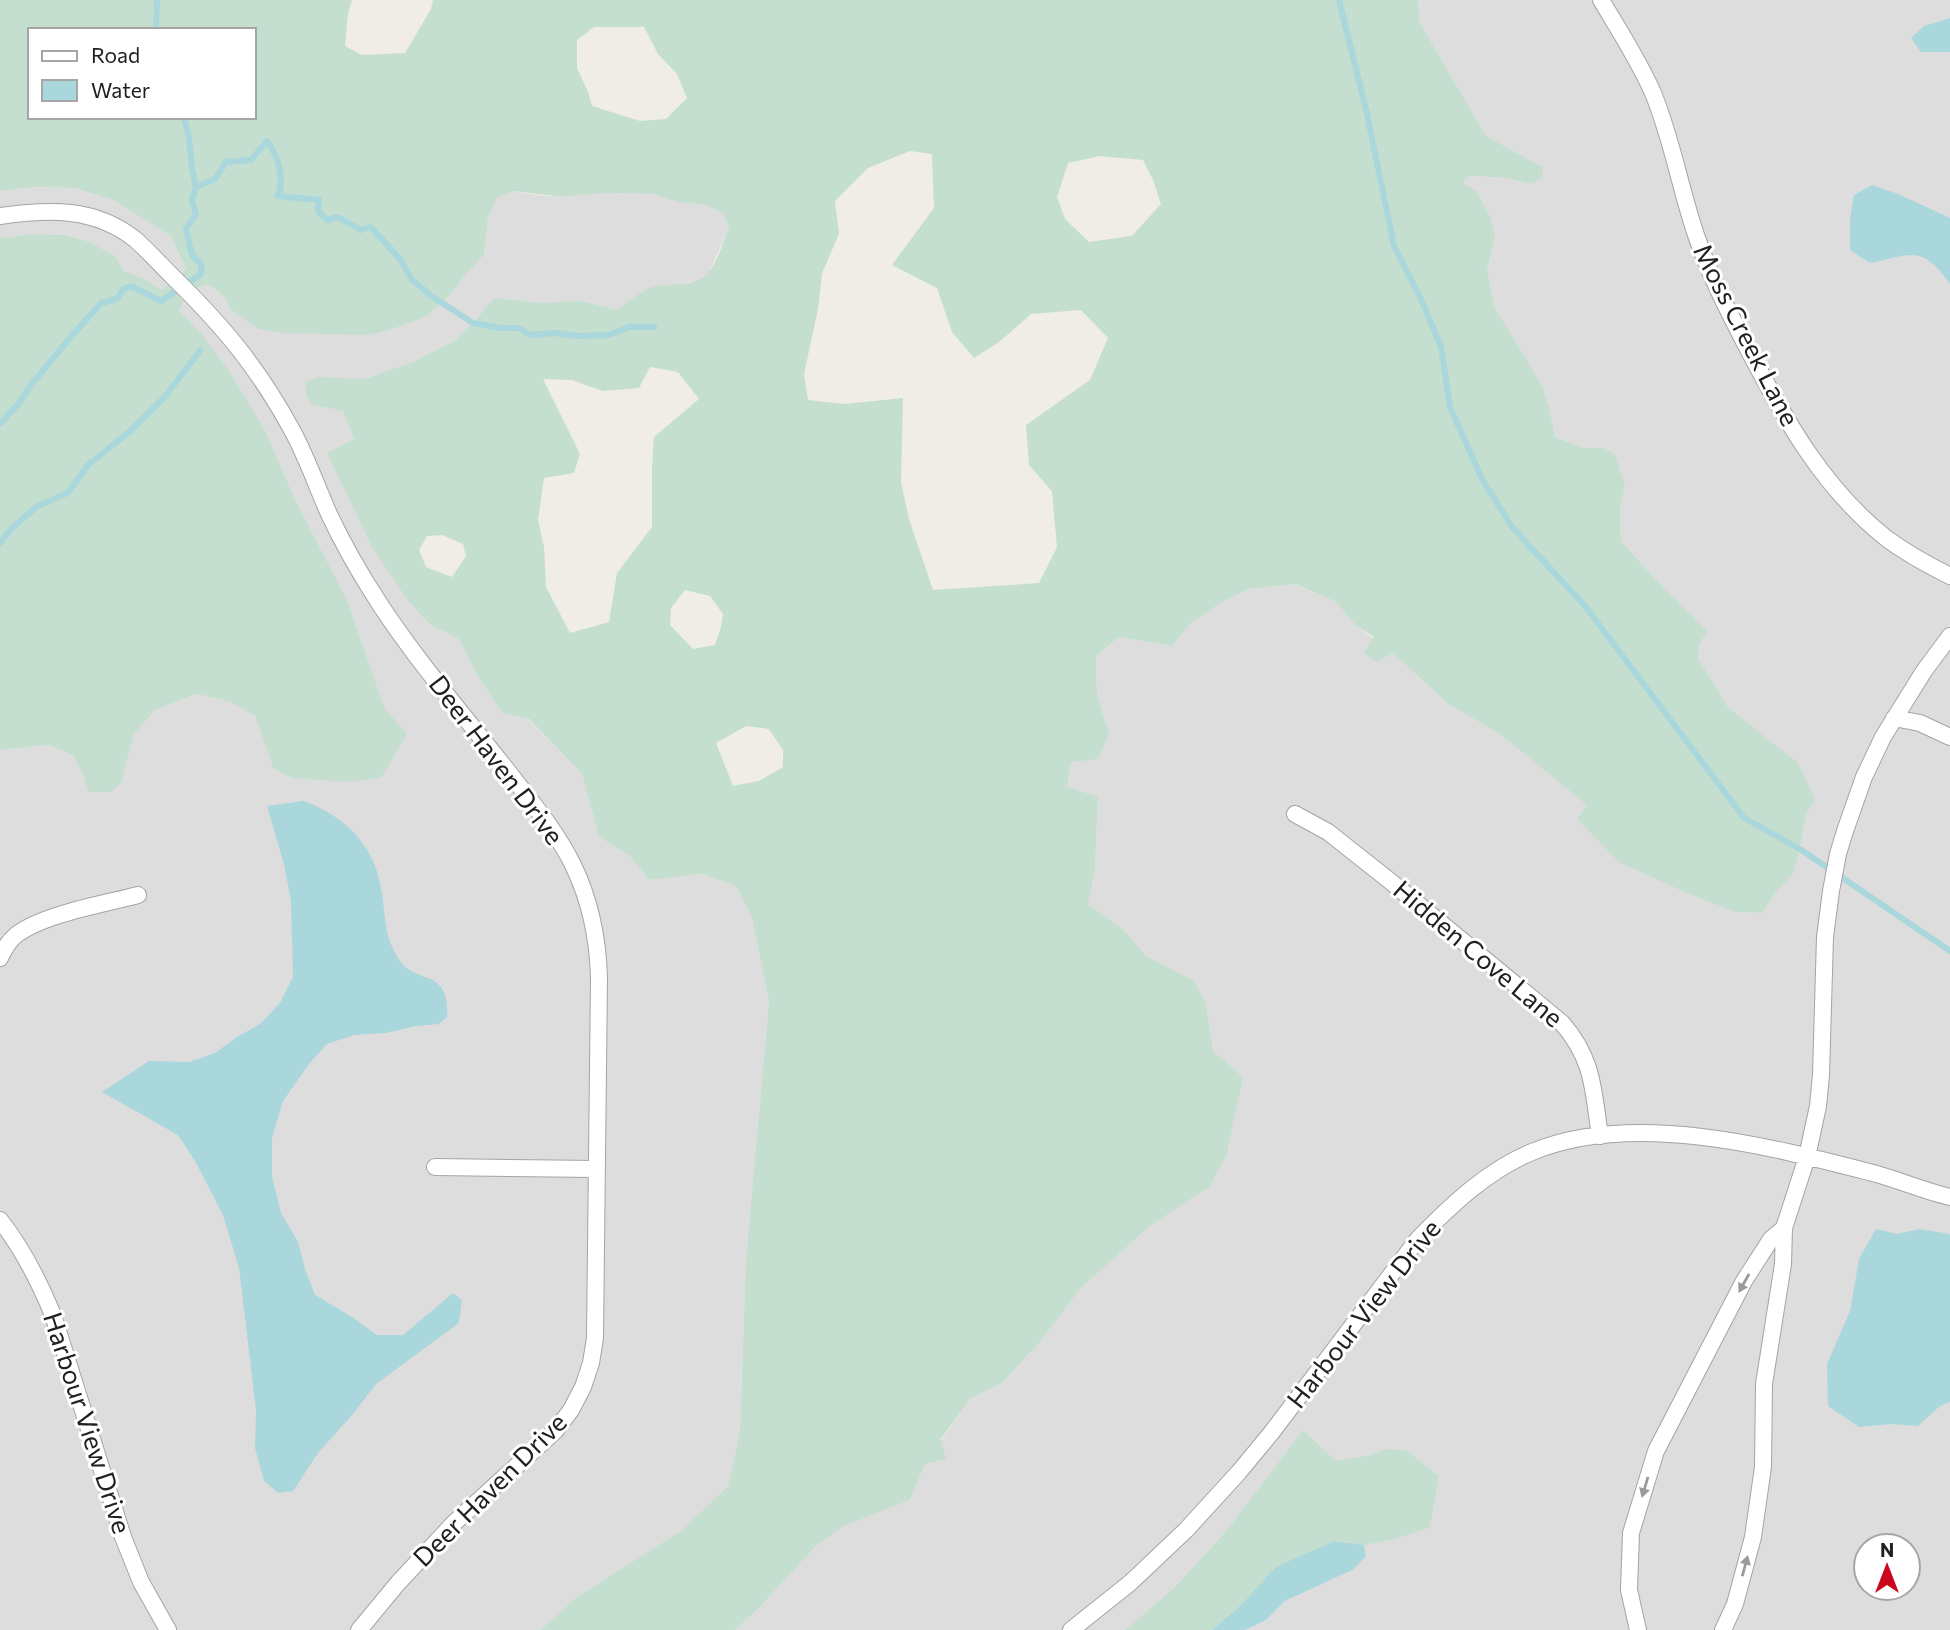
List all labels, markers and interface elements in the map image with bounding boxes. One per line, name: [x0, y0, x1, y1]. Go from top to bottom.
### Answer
legend: [28, 28, 256, 119]
text: Road: [91, 42, 140, 67]
text: Water: [91, 77, 150, 102]
street label: Moss Creek Lane: [1688, 238, 1807, 430]
street label: Deer Haven Drive: [423, 668, 571, 850]
street label: Hidden Cove Lane: [1388, 873, 1570, 1033]
street label: Harbour View Drive: [1280, 1213, 1446, 1414]
one-way arrow: [1738, 1273, 1750, 1292]
street label: Harbour View Drive: [38, 1308, 139, 1537]
street label: Deer Haven Drive: [406, 1406, 572, 1572]
one-way arrow: [1640, 1477, 1650, 1498]
north arrow: [1852, 1532, 1922, 1602]
text: N: [1880, 1538, 1894, 1561]
one-way arrow: [1741, 1555, 1751, 1576]

